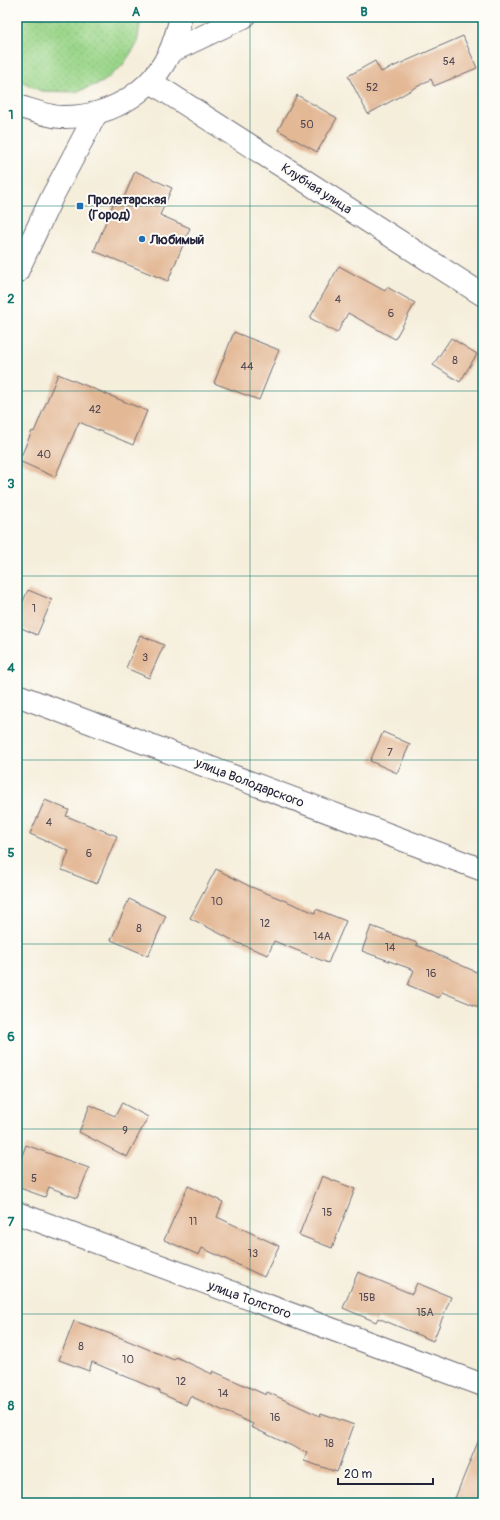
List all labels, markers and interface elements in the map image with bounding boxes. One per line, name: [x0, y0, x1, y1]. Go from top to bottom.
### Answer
text: A: [132, 4, 141, 20]
text: B: [360, 4, 368, 20]
house number: 54: [443, 55, 456, 68]
house number: 52: [366, 81, 378, 94]
text: 1: [8, 107, 14, 123]
house number: 50: [300, 118, 314, 131]
street label: Клубная улица: [278, 160, 355, 218]
place label: Пролетарская (Город): [88, 192, 166, 223]
marker: Пролетарская (Город): [75, 201, 85, 211]
place label: Любимый: [149, 232, 204, 248]
marker: Любимый: [137, 234, 147, 244]
text: 2: [7, 291, 15, 307]
house number: 4: [335, 293, 342, 306]
house number: 6: [388, 307, 394, 320]
house number: 8: [452, 354, 458, 367]
house number: 44: [241, 360, 254, 373]
house number: 42: [89, 403, 101, 416]
house number: 40: [37, 448, 51, 461]
text: 3: [7, 476, 15, 492]
house number: 1: [32, 602, 36, 615]
house number: 3: [142, 651, 148, 664]
text: 4: [7, 660, 15, 676]
house number: 7: [387, 746, 393, 759]
street label: улица Володарского: [192, 754, 306, 811]
house number: 4: [46, 816, 53, 829]
text: 5: [7, 845, 15, 861]
house number: 6: [86, 847, 92, 860]
house number: 10: [211, 895, 223, 908]
house number: 12: [260, 917, 270, 930]
house number: 8: [136, 922, 142, 935]
house number: 14А: [313, 930, 331, 943]
house number: 14: [385, 941, 396, 954]
house number: 16: [426, 967, 436, 980]
text: 6: [7, 1029, 15, 1045]
house number: 9: [122, 1124, 128, 1137]
house number: 5: [31, 1172, 37, 1185]
house number: 15: [322, 1206, 332, 1219]
text: 7: [8, 1214, 15, 1230]
house number: 11: [189, 1215, 197, 1228]
house number: 13: [248, 1247, 258, 1260]
street label: улица Толстого: [205, 1277, 294, 1322]
house number: 15В: [359, 1291, 375, 1304]
house number: 15А: [416, 1306, 434, 1319]
house number: 8: [78, 1340, 84, 1353]
house number: 10: [122, 1353, 134, 1366]
house number: 12: [176, 1375, 186, 1388]
house number: 14: [218, 1387, 229, 1400]
text: 8: [8, 1398, 15, 1414]
house number: 16: [270, 1411, 280, 1424]
house number: 18: [324, 1437, 334, 1450]
scale bar: [338, 1460, 433, 1486]
text: 20 m: [344, 1467, 373, 1482]

